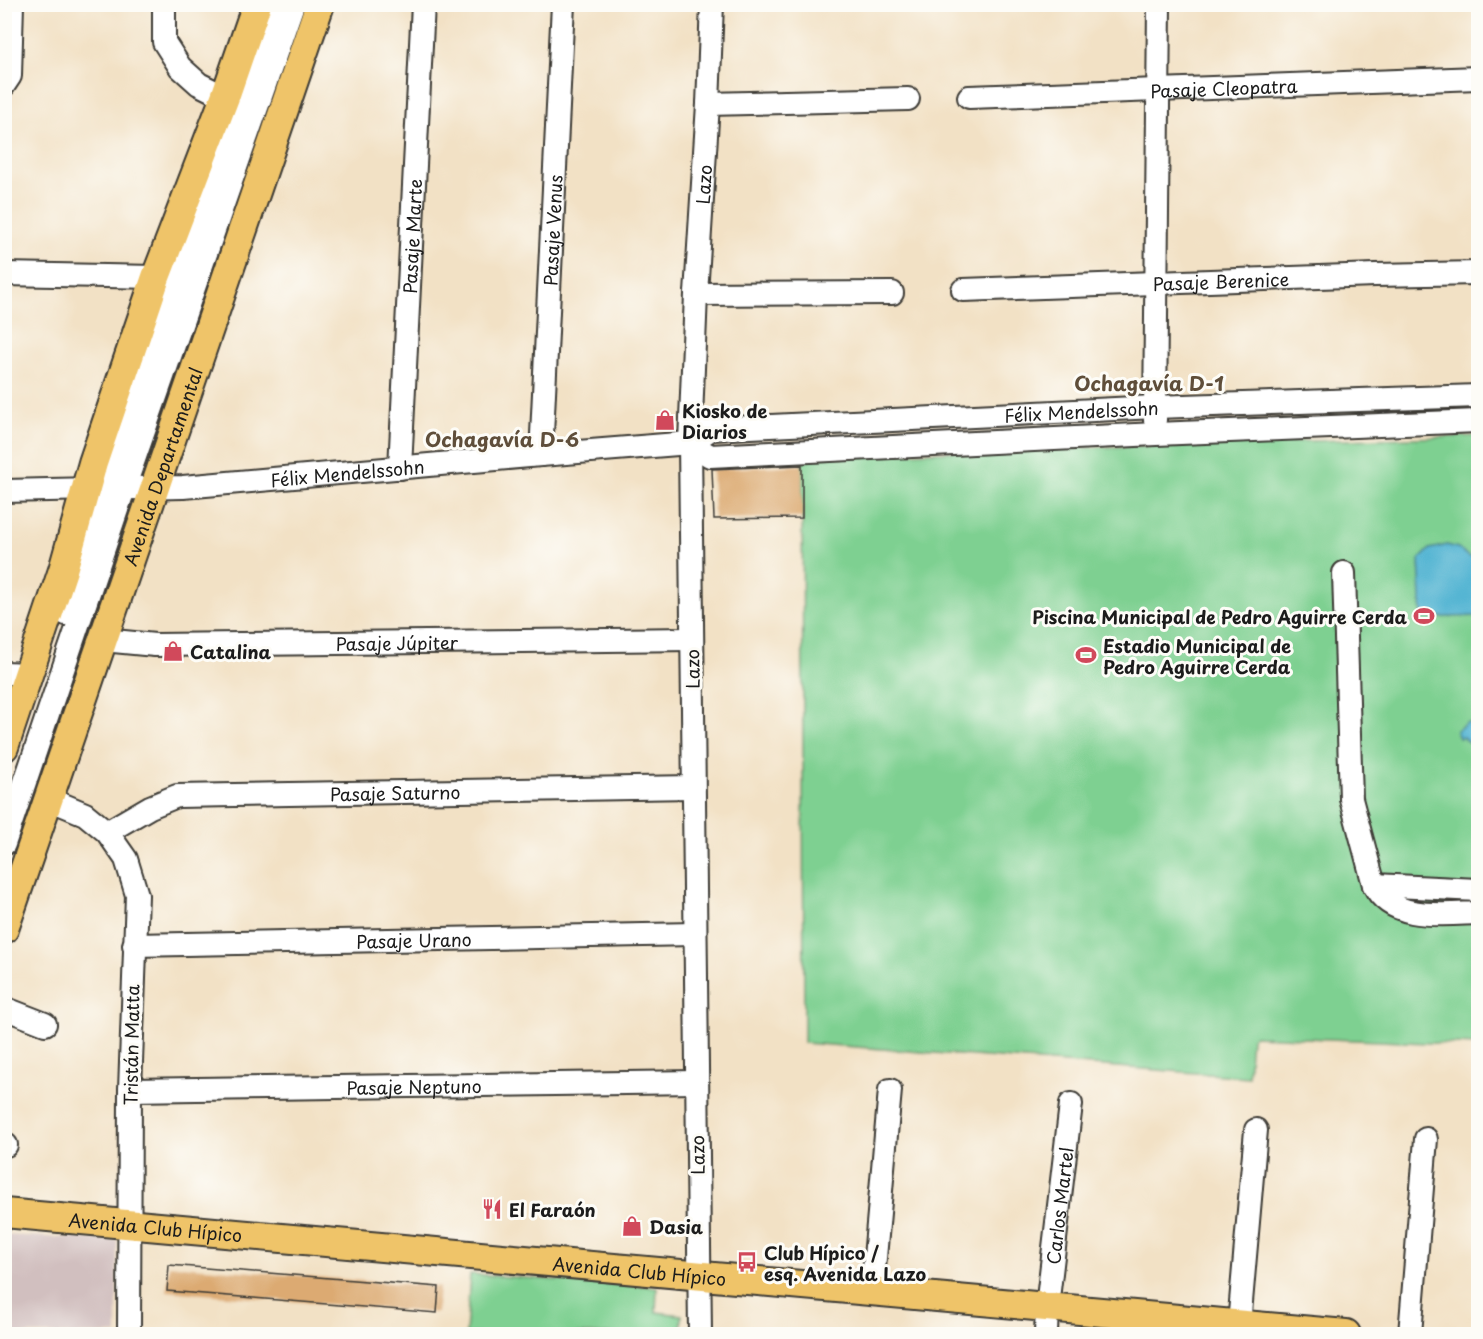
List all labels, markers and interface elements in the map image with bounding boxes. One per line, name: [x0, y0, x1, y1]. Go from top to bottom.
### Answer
street label: Pasaje Cleopatra: [1150, 71, 1298, 104]
street label: Lazo: [688, 164, 718, 205]
street label: Pasaje Venus: [536, 174, 568, 287]
street label: Pasaje Marte: [395, 178, 428, 294]
street label: Pasaje Berenice: [1152, 265, 1289, 297]
street label: Avenida Departamental: [116, 363, 208, 569]
district label: Ochagavía D-1: [1074, 368, 1224, 398]
street label: Félix Mendelssohn: [1003, 393, 1159, 428]
place label: Kiosko de Diarios: [682, 397, 768, 445]
shop icon: Kiosko de Diarios: [653, 408, 677, 432]
district label: Ochagavía D-6: [425, 424, 579, 454]
street label: Félix Mendelssohn: [269, 452, 425, 493]
place label: Piscina Municipal de Pedro Aguirre Cerda: [1032, 603, 1407, 630]
sports icon: Piscina Municipal de Pedro Aguirre Cerda: [1412, 604, 1436, 628]
street label: Pasaje Júpiter: [335, 628, 459, 656]
place label: Estadio Municipal de Pedro Aguirre Cerda: [1103, 632, 1291, 680]
place label: Catalina: [190, 638, 271, 665]
shop icon: Catalina: [161, 639, 185, 663]
sports icon: Estadio Municipal de Pedro Aguirre Cerda: [1074, 643, 1098, 667]
street label: Lazo: [678, 649, 706, 689]
street label: Pasaje Saturno: [330, 778, 461, 807]
street label: Pasaje Urano: [356, 925, 472, 954]
street label: Tristán Matta: [116, 983, 146, 1106]
street label: Pasaje Neptuno: [346, 1072, 482, 1100]
street label: Lazo: [683, 1135, 711, 1175]
street label: Carlos Martel: [1039, 1146, 1079, 1266]
place label: El Faraón: [509, 1196, 596, 1223]
restaurant icon: El Faraón: [480, 1197, 504, 1221]
street label: Avenida Club Hípico: [67, 1205, 243, 1248]
place label: Dasia: [649, 1213, 704, 1240]
shop icon: Dasia: [620, 1214, 644, 1238]
place label: Club Hípico / esq. Avenida Lazo: [764, 1239, 926, 1287]
street label: Avenida Club Hípico: [551, 1249, 727, 1292]
bus stop icon: Club Hípico / esq. Avenida Lazo: [735, 1250, 759, 1274]

